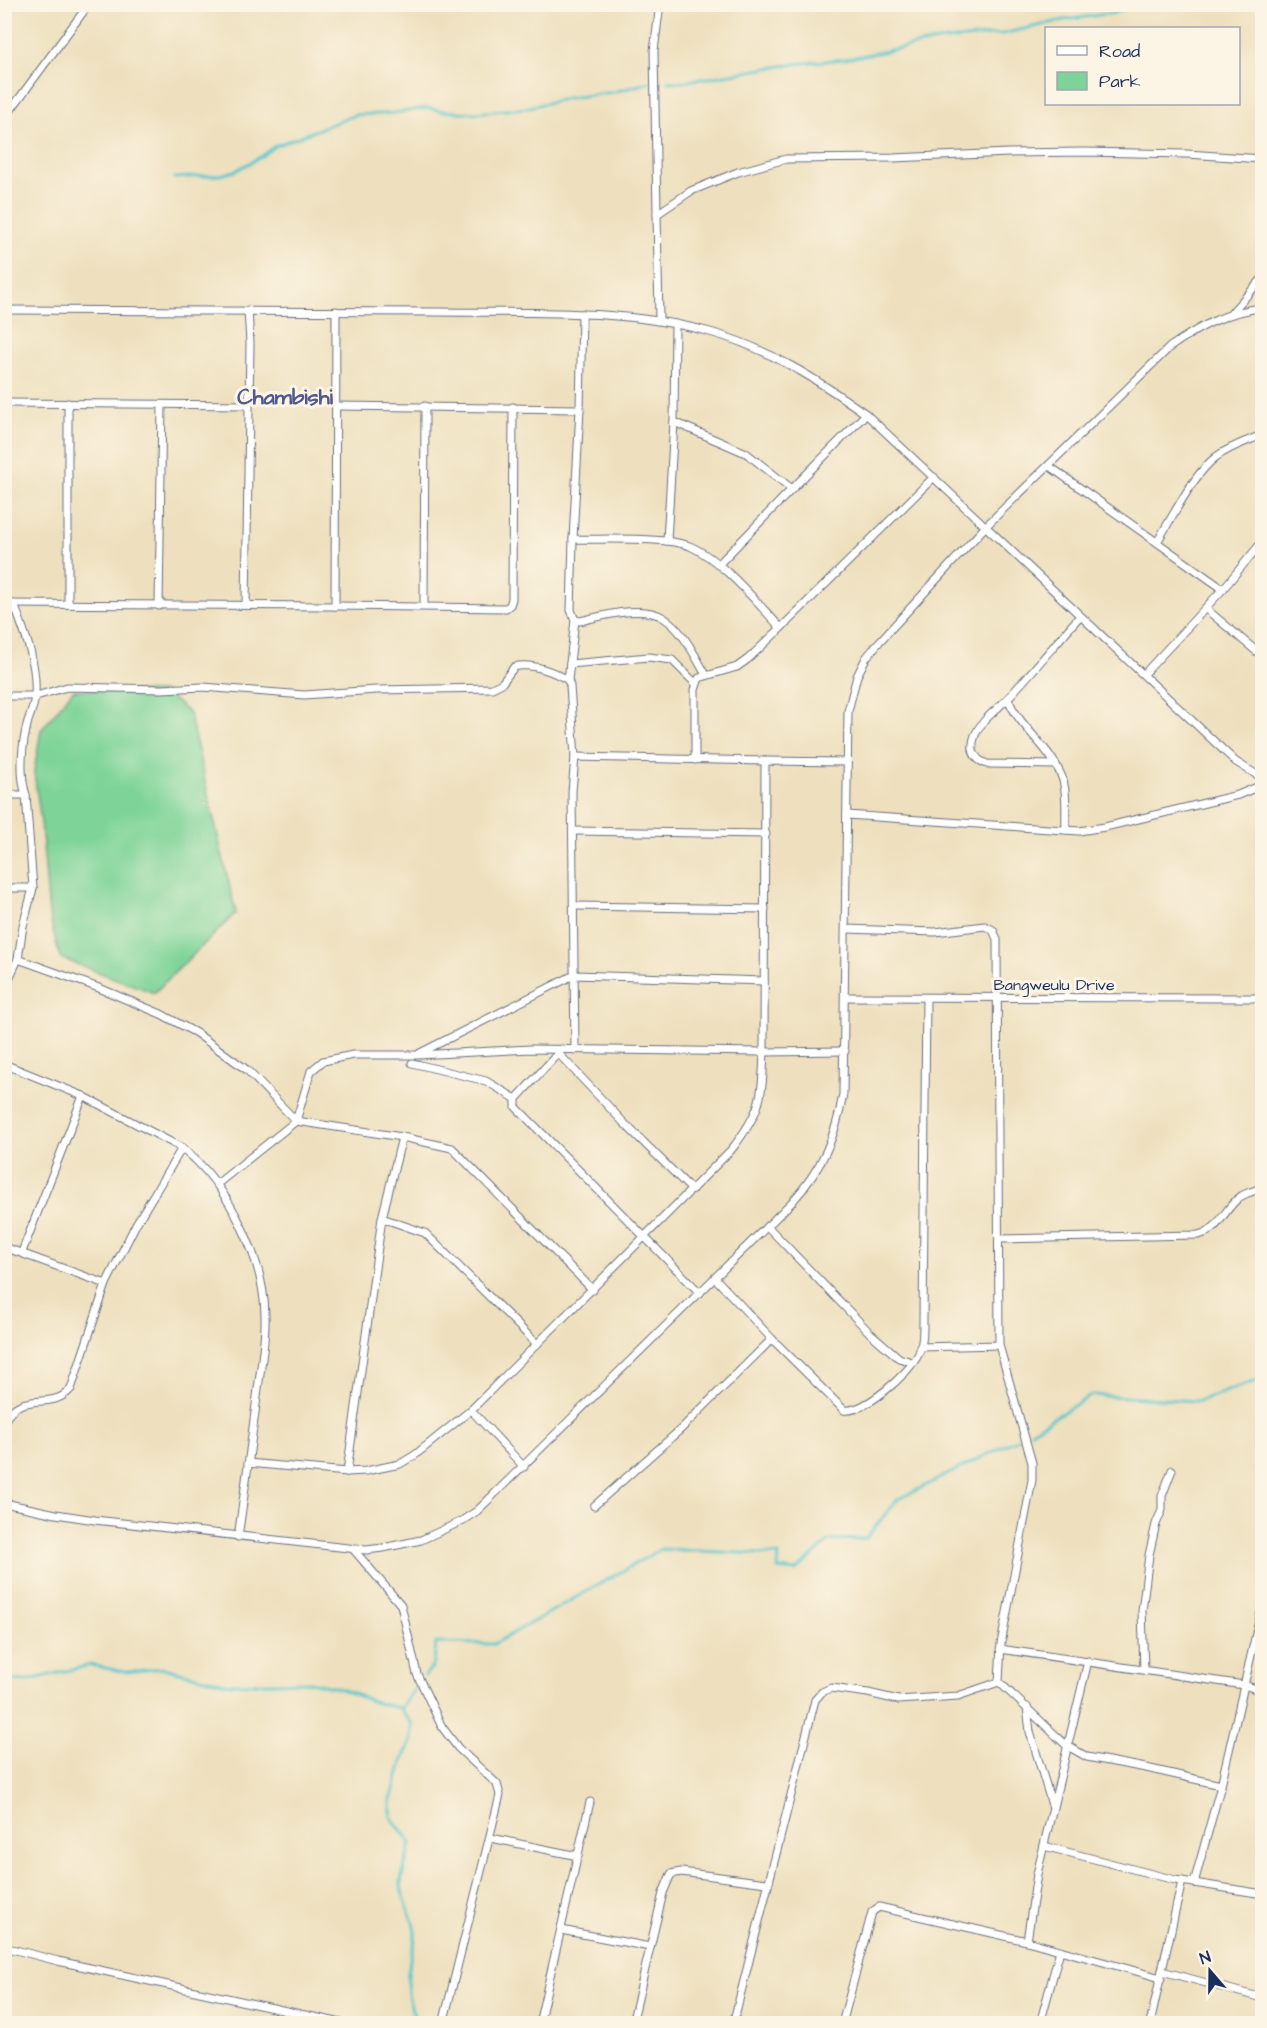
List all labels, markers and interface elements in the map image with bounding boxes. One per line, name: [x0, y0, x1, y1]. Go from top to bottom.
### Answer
legend: [1045, 27, 1240, 105]
text: Road: [1099, 39, 1140, 64]
text: Park: [1099, 69, 1141, 94]
district label: Chambishi: [237, 382, 334, 413]
street label: Bangweulu Drive: [993, 974, 1115, 997]
north arrow: [1180, 1941, 1240, 2001]
text: N: [1197, 1946, 1214, 1970]

